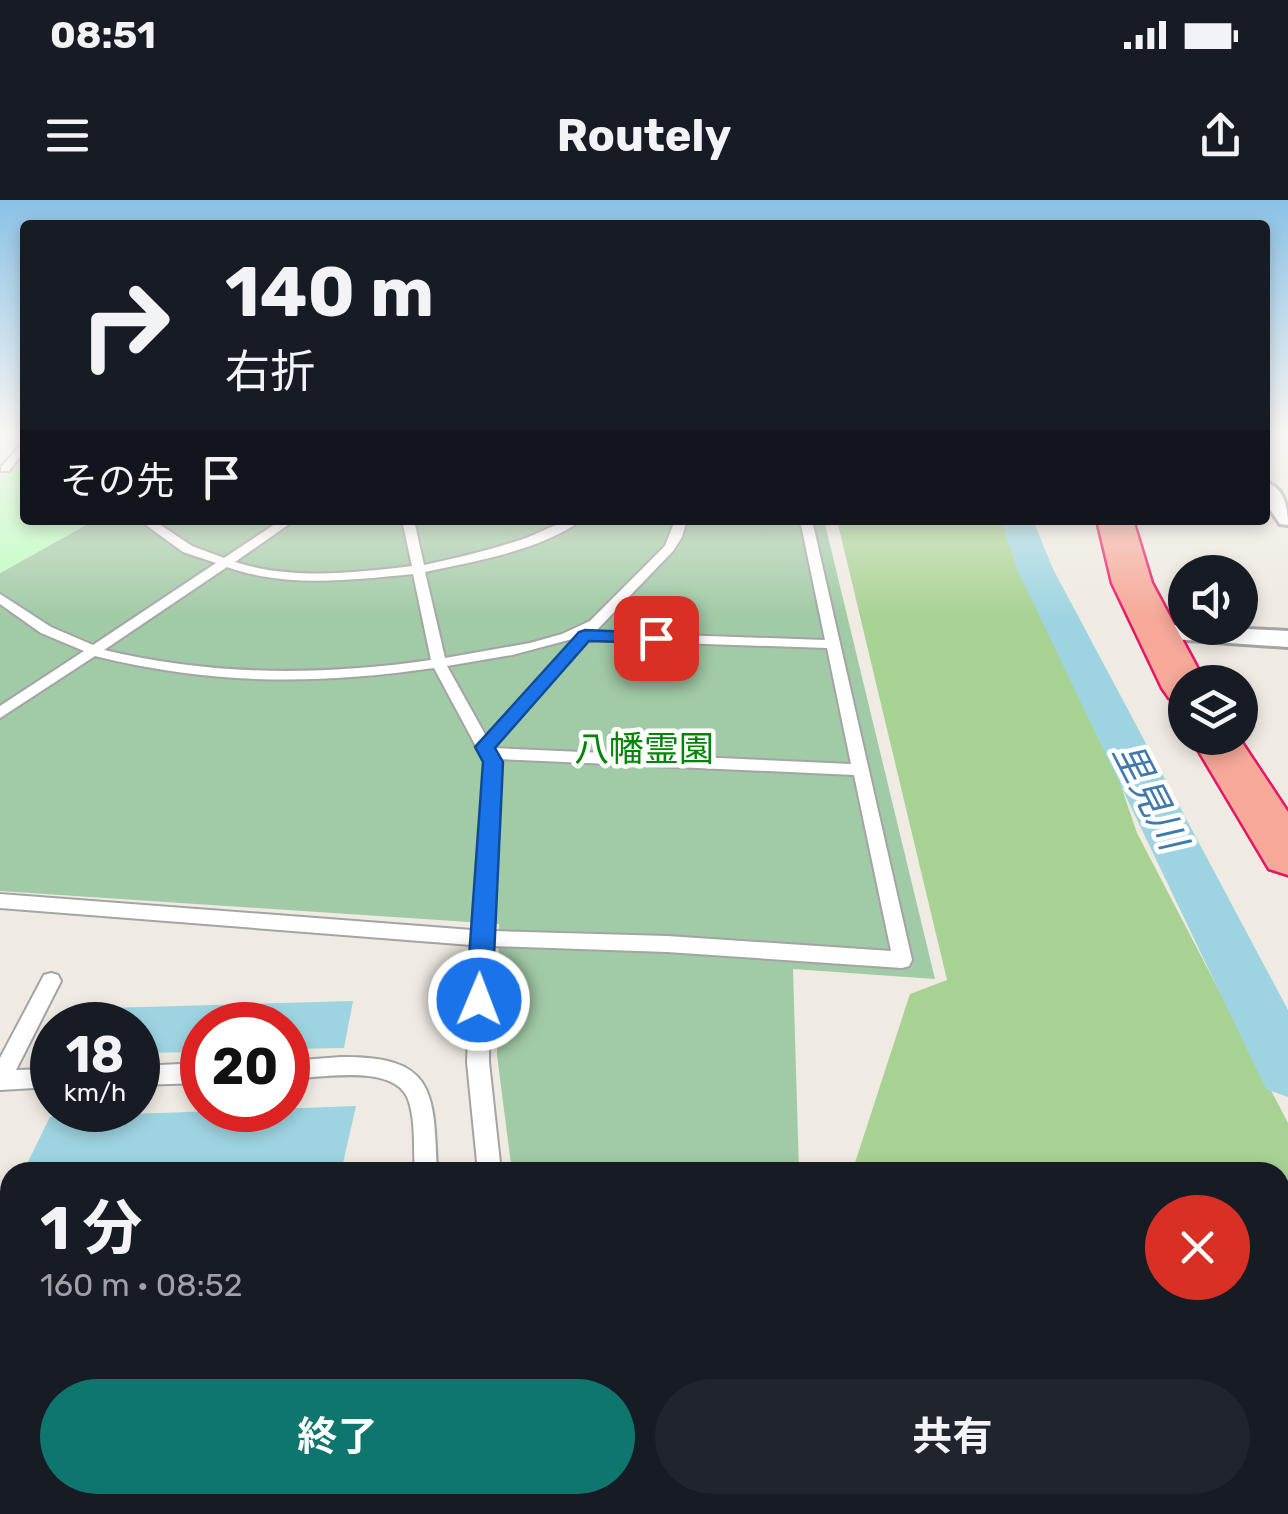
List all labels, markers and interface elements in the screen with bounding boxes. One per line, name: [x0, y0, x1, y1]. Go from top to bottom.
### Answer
text: 08:51: [50, 12, 156, 58]
icon: menu: [40, 108, 95, 163]
icon: share: [1193, 108, 1248, 163]
text: Routely: [557, 109, 731, 162]
text: 140 m: [225, 251, 434, 334]
icon: right: [60, 260, 190, 390]
text: 右折: [225, 345, 315, 398]
icon: arrive: [194, 450, 249, 505]
text: その先: [60, 458, 174, 504]
map controls: [1168, 555, 1258, 755]
button: sound: [1168, 555, 1258, 645]
pin: [614, 596, 699, 681]
icon: arrive: [629, 611, 684, 666]
button: layers: [1168, 665, 1258, 755]
park label: 八幡霊園: [574, 728, 714, 770]
water label: 里見川: [1104, 735, 1198, 861]
position arrow: [427, 948, 531, 1052]
speed limit sign: 20: [180, 1002, 310, 1132]
text: 18: [66, 1025, 124, 1085]
text: km/h: [64, 1078, 126, 1107]
text: 1 分: [40, 1193, 143, 1264]
button: close: [1145, 1195, 1250, 1300]
text: 160 m · 08:52: [40, 1266, 243, 1304]
button: 終了: [40, 1379, 635, 1494]
button: 共有: [655, 1379, 1250, 1494]

